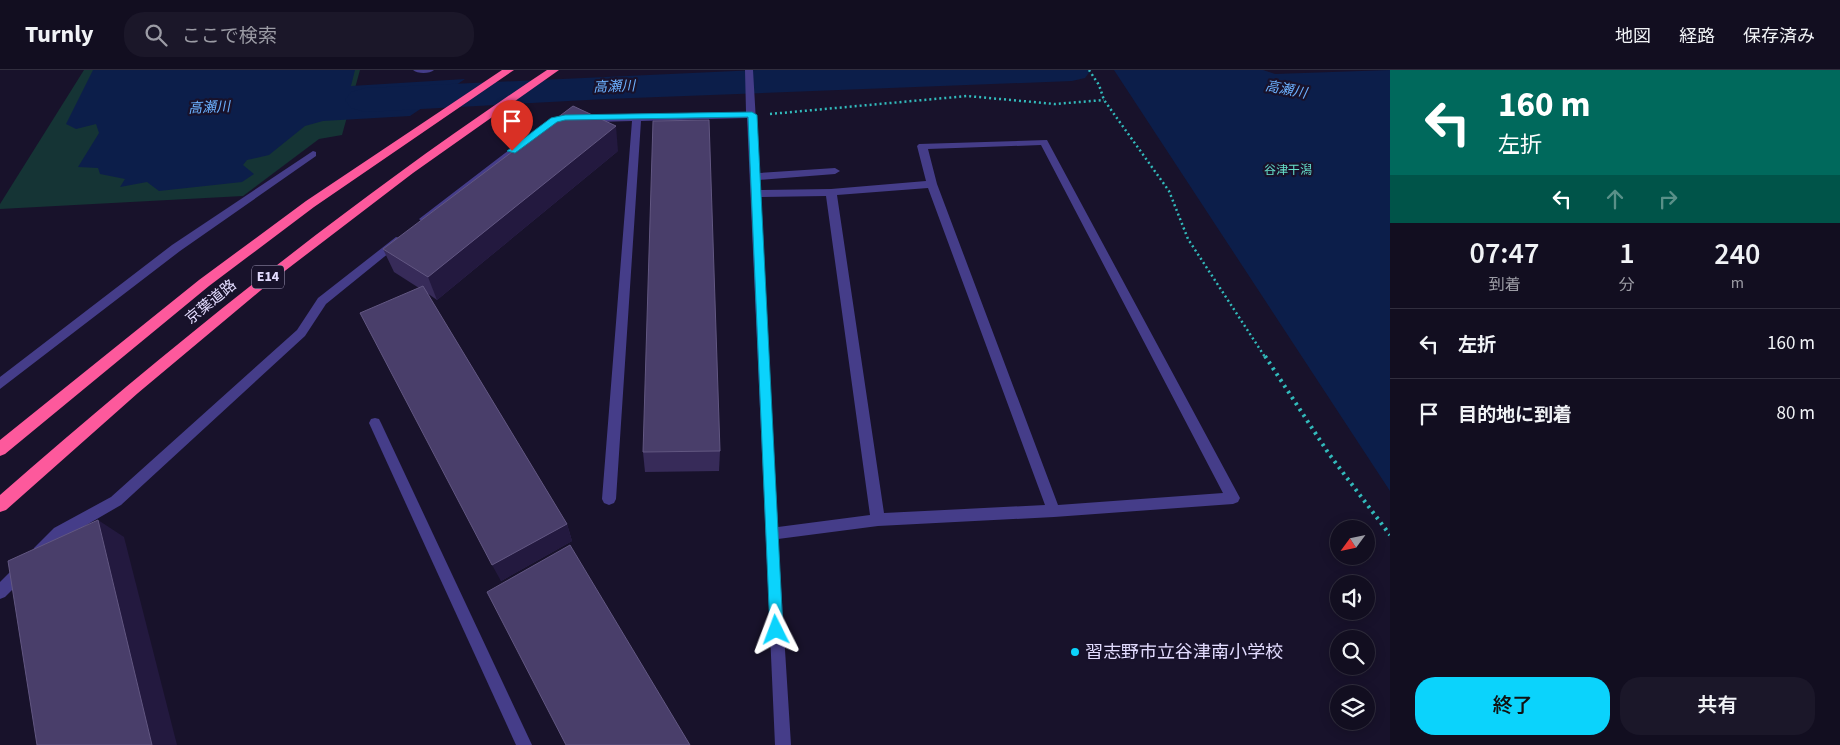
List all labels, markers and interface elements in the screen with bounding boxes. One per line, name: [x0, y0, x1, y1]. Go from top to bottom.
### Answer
search box: [124, 12, 474, 57]
text: Turnly: [25, 17, 94, 52]
icon: search: [142, 21, 170, 49]
text: ここで検索: [182, 23, 277, 50]
text: 地図: [1615, 24, 1651, 49]
text: 経路: [1679, 24, 1715, 49]
text: 保存済み: [1743, 24, 1815, 49]
water label: 高瀬川: [593, 76, 637, 98]
water label: 高瀬川: [1263, 76, 1310, 104]
text: 160 m: [1498, 80, 1590, 130]
icon: left: [1415, 90, 1480, 155]
water label: 高瀬川: [188, 97, 232, 119]
pin: [491, 100, 533, 151]
icon: arrive: [498, 107, 526, 135]
text: 左折: [1498, 129, 1542, 161]
park label: 谷津干潟: [1264, 162, 1312, 179]
icon: left: [1548, 185, 1576, 213]
icon: ahead: [1601, 185, 1629, 213]
icon: right: [1654, 185, 1682, 213]
text: 07:47: [1470, 232, 1539, 275]
text: 1: [1619, 232, 1635, 275]
text: 240: [1714, 233, 1761, 276]
road number: E14: [252, 266, 284, 288]
text: m: [1731, 272, 1744, 294]
text: 到着: [1488, 274, 1520, 296]
text: 分: [1619, 274, 1635, 296]
street label: 京葉道路: [181, 275, 241, 329]
icon: left: [1415, 330, 1443, 358]
text: 160 m: [1767, 330, 1815, 357]
text: 左折: [1458, 332, 1496, 359]
icon: arrive: [1415, 400, 1443, 428]
text: 80 m: [1777, 400, 1815, 427]
text: 目的地に到着: [1458, 402, 1572, 429]
north arrow: [1330, 520, 1375, 565]
map controls: [1330, 520, 1375, 730]
button: sound: [1330, 575, 1375, 620]
position arrow: [749, 603, 801, 655]
button: search: [1330, 630, 1375, 675]
place label: 習志野市立谷津南小学校: [1085, 640, 1283, 665]
marker: 習志野市立谷津南小学校: [1069, 646, 1081, 658]
button: 終了: [1415, 677, 1610, 735]
button: 共有: [1620, 677, 1815, 735]
button: layers: [1330, 685, 1375, 730]

